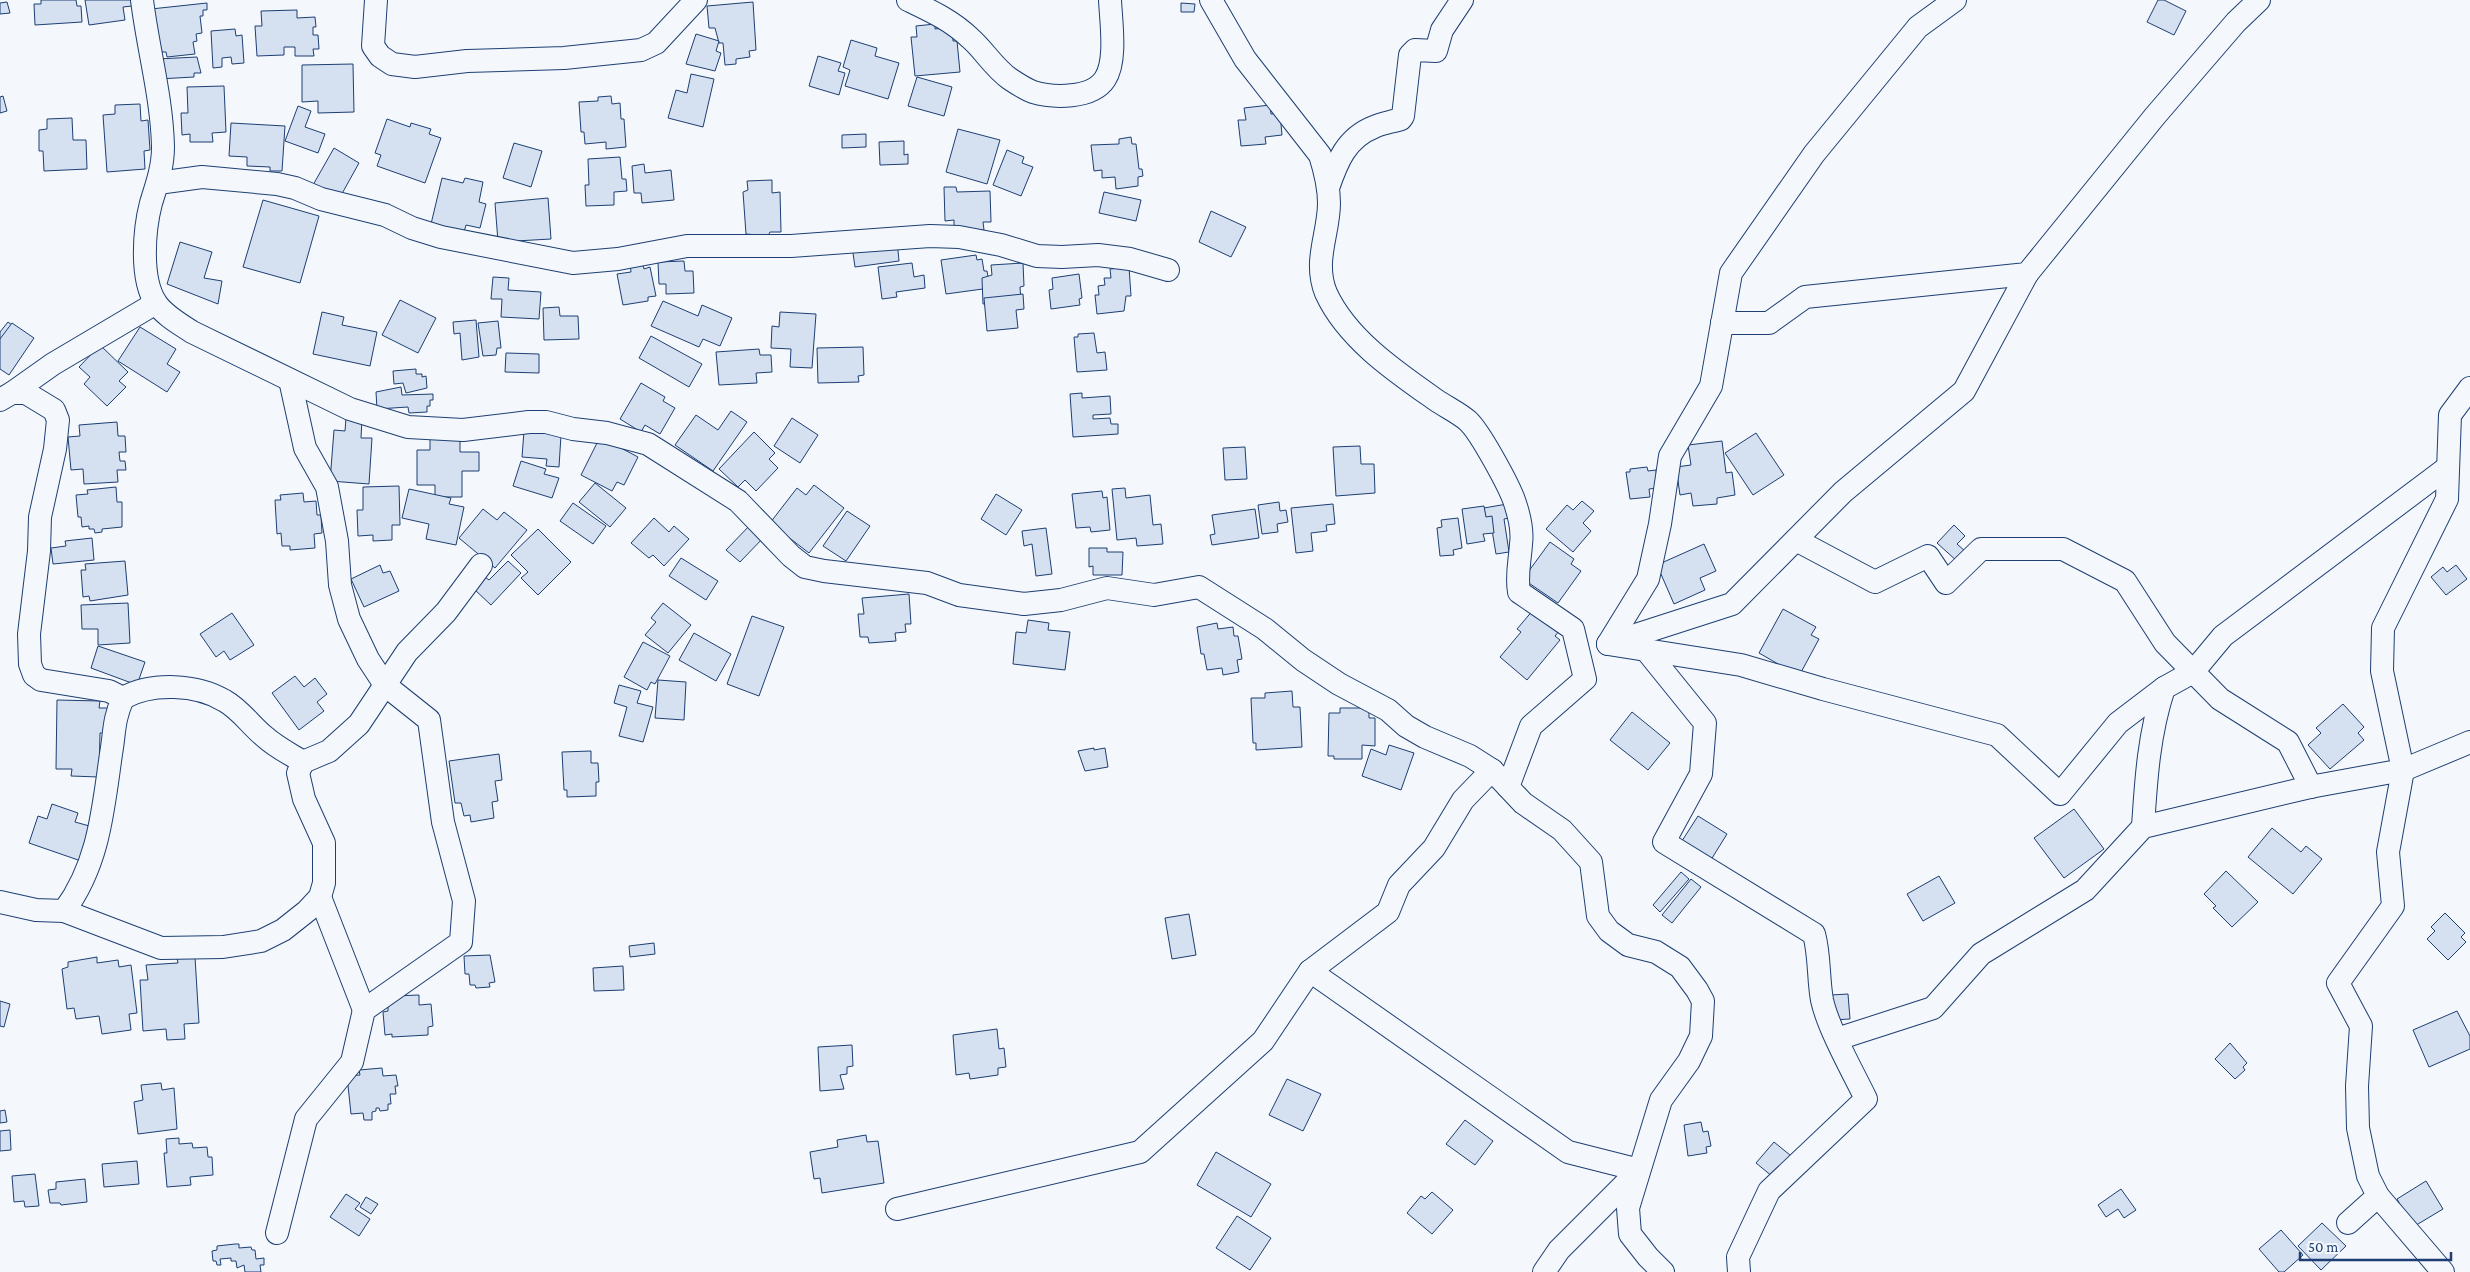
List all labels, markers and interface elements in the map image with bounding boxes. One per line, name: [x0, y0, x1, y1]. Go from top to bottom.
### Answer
scale bar: [2300, 1230, 2451, 1262]
text: 50 m: [2308, 1239, 2338, 1255]

